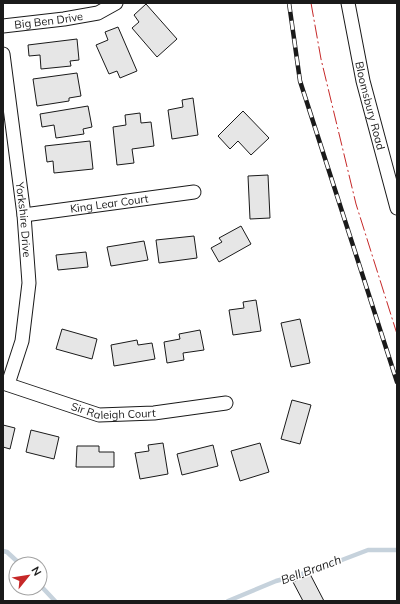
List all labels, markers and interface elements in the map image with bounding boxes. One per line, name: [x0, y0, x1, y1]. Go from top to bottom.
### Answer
street label: Big Ben Drive: [14, 9, 84, 32]
street label: Bloomsbury Road: [352, 60, 388, 151]
street label: Yorkshire Drive: [13, 180, 34, 258]
street label: King Lear Court: [69, 191, 149, 216]
street label: Sir Raleigh Court: [69, 399, 156, 422]
water label: Bell Branch: [279, 552, 343, 587]
north arrow: [8, 556, 48, 596]
text: N: [29, 564, 45, 578]

